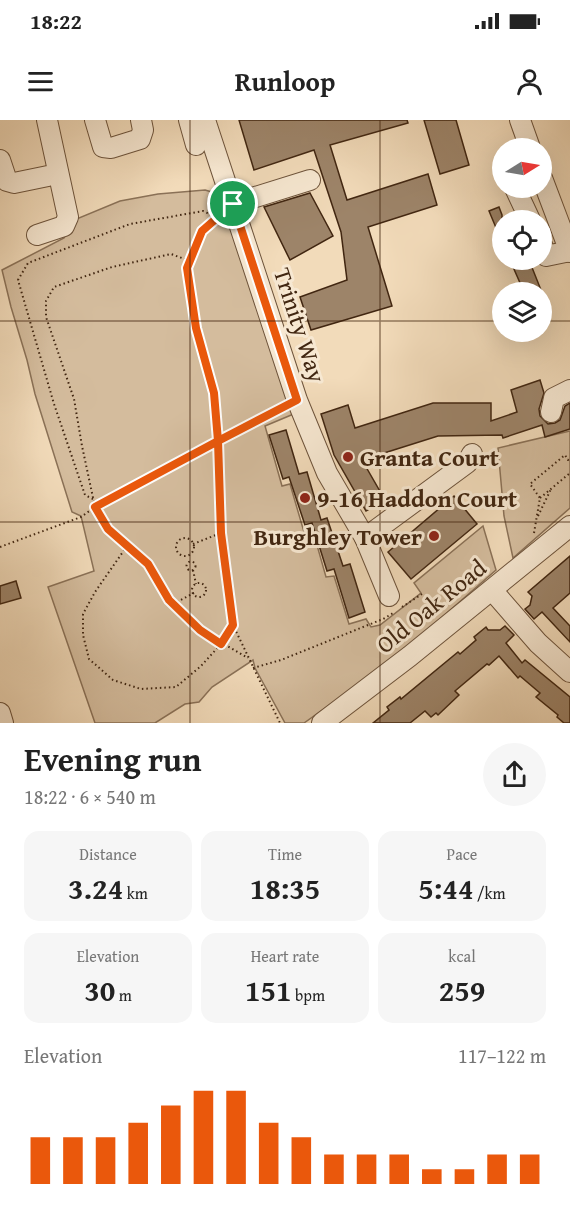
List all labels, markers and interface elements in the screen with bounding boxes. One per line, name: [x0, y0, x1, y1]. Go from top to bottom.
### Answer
text: 18:22: [30, 5, 82, 37]
text: Runloop: [235, 61, 335, 101]
icon: menu: [24, 65, 57, 98]
icon: person: [513, 65, 546, 98]
north arrow: [492, 138, 552, 198]
map controls: [492, 138, 552, 342]
pin: [207, 178, 258, 229]
icon: arrive: [216, 187, 249, 220]
button: locate: [492, 210, 552, 270]
street label: Trinity Way: [265, 263, 335, 387]
button: layers: [492, 282, 552, 342]
place label: Granta Court: [360, 440, 499, 475]
marker: Granta Court: [341, 450, 355, 464]
place label: 9-16 Haddon Court: [317, 481, 517, 516]
marker: 9-16 Haddon Court: [298, 491, 312, 505]
place label: Burghley Tower: [253, 519, 422, 554]
marker: Burghley Tower: [427, 529, 441, 543]
street label: Old Oak Road: [368, 550, 494, 661]
text: Evening run: [24, 735, 201, 783]
button: share: [483, 743, 546, 806]
text: 18:22 · 6 × 540 m: [24, 782, 156, 811]
text: Distance: [79, 842, 137, 866]
text: Time: [268, 842, 302, 866]
text: Pace: [447, 842, 477, 866]
text: 3.24: [68, 866, 123, 910]
text: 18:35: [250, 866, 320, 910]
text: 5:44: [418, 866, 473, 910]
text: km: [123, 881, 148, 905]
text: /km: [473, 881, 506, 905]
text: Elevation: [77, 944, 139, 968]
text: Heart rate: [251, 944, 319, 968]
text: kcal: [448, 944, 476, 968]
text: 30: [84, 968, 115, 1012]
text: 151: [245, 968, 292, 1012]
text: 259: [439, 968, 485, 1012]
text: m: [115, 983, 132, 1007]
text: bpm: [292, 983, 325, 1007]
text: Elevation: [24, 1041, 102, 1070]
text: 117–122 m: [458, 1041, 546, 1070]

